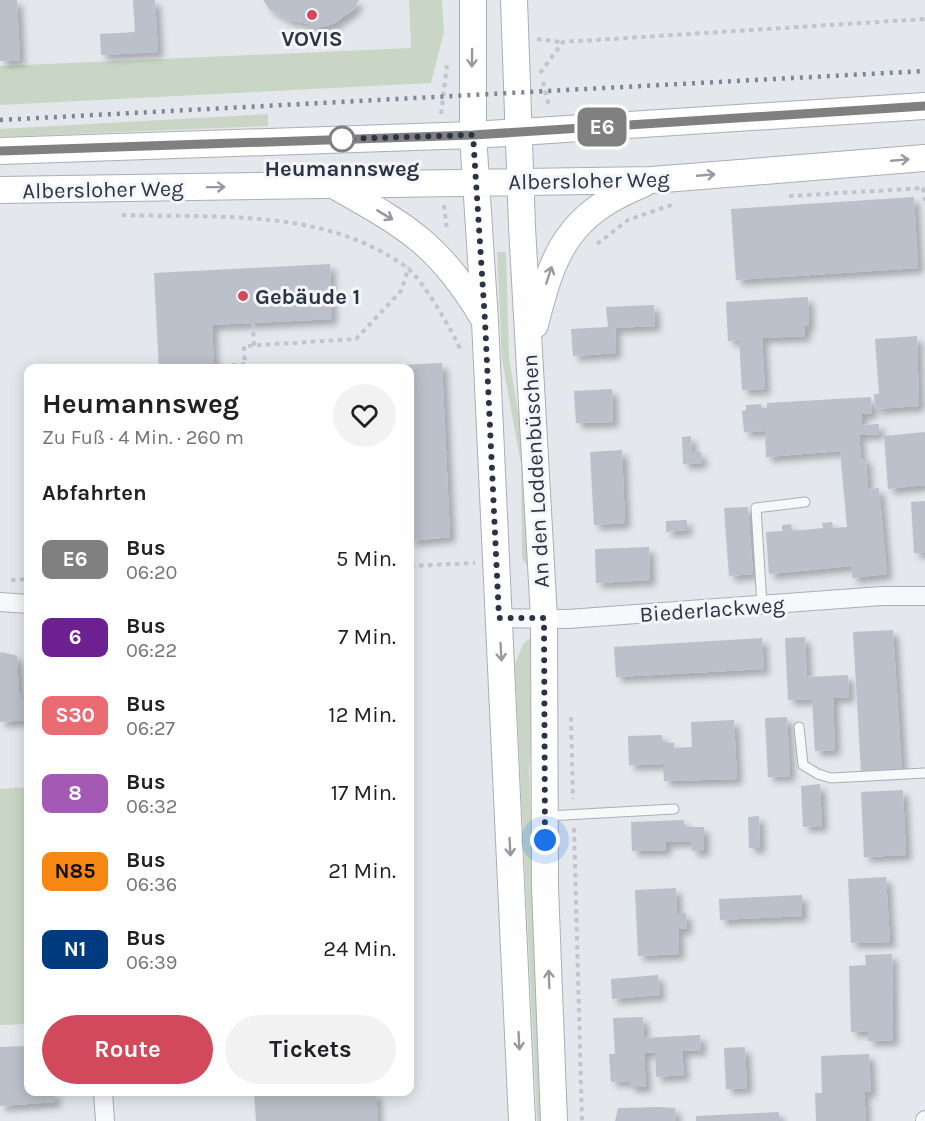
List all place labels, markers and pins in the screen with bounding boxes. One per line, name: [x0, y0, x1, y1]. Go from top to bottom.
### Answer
marker: VOVIS: [305, 8, 319, 22]
place label: VOVIS: [281, 26, 343, 52]
marker: Heumannsweg: [329, 126, 355, 152]
place label: Heumannsweg: [265, 156, 420, 182]
place label: Gebäude 1: [255, 284, 360, 310]
marker: Gebäude 1: [236, 289, 250, 303]

